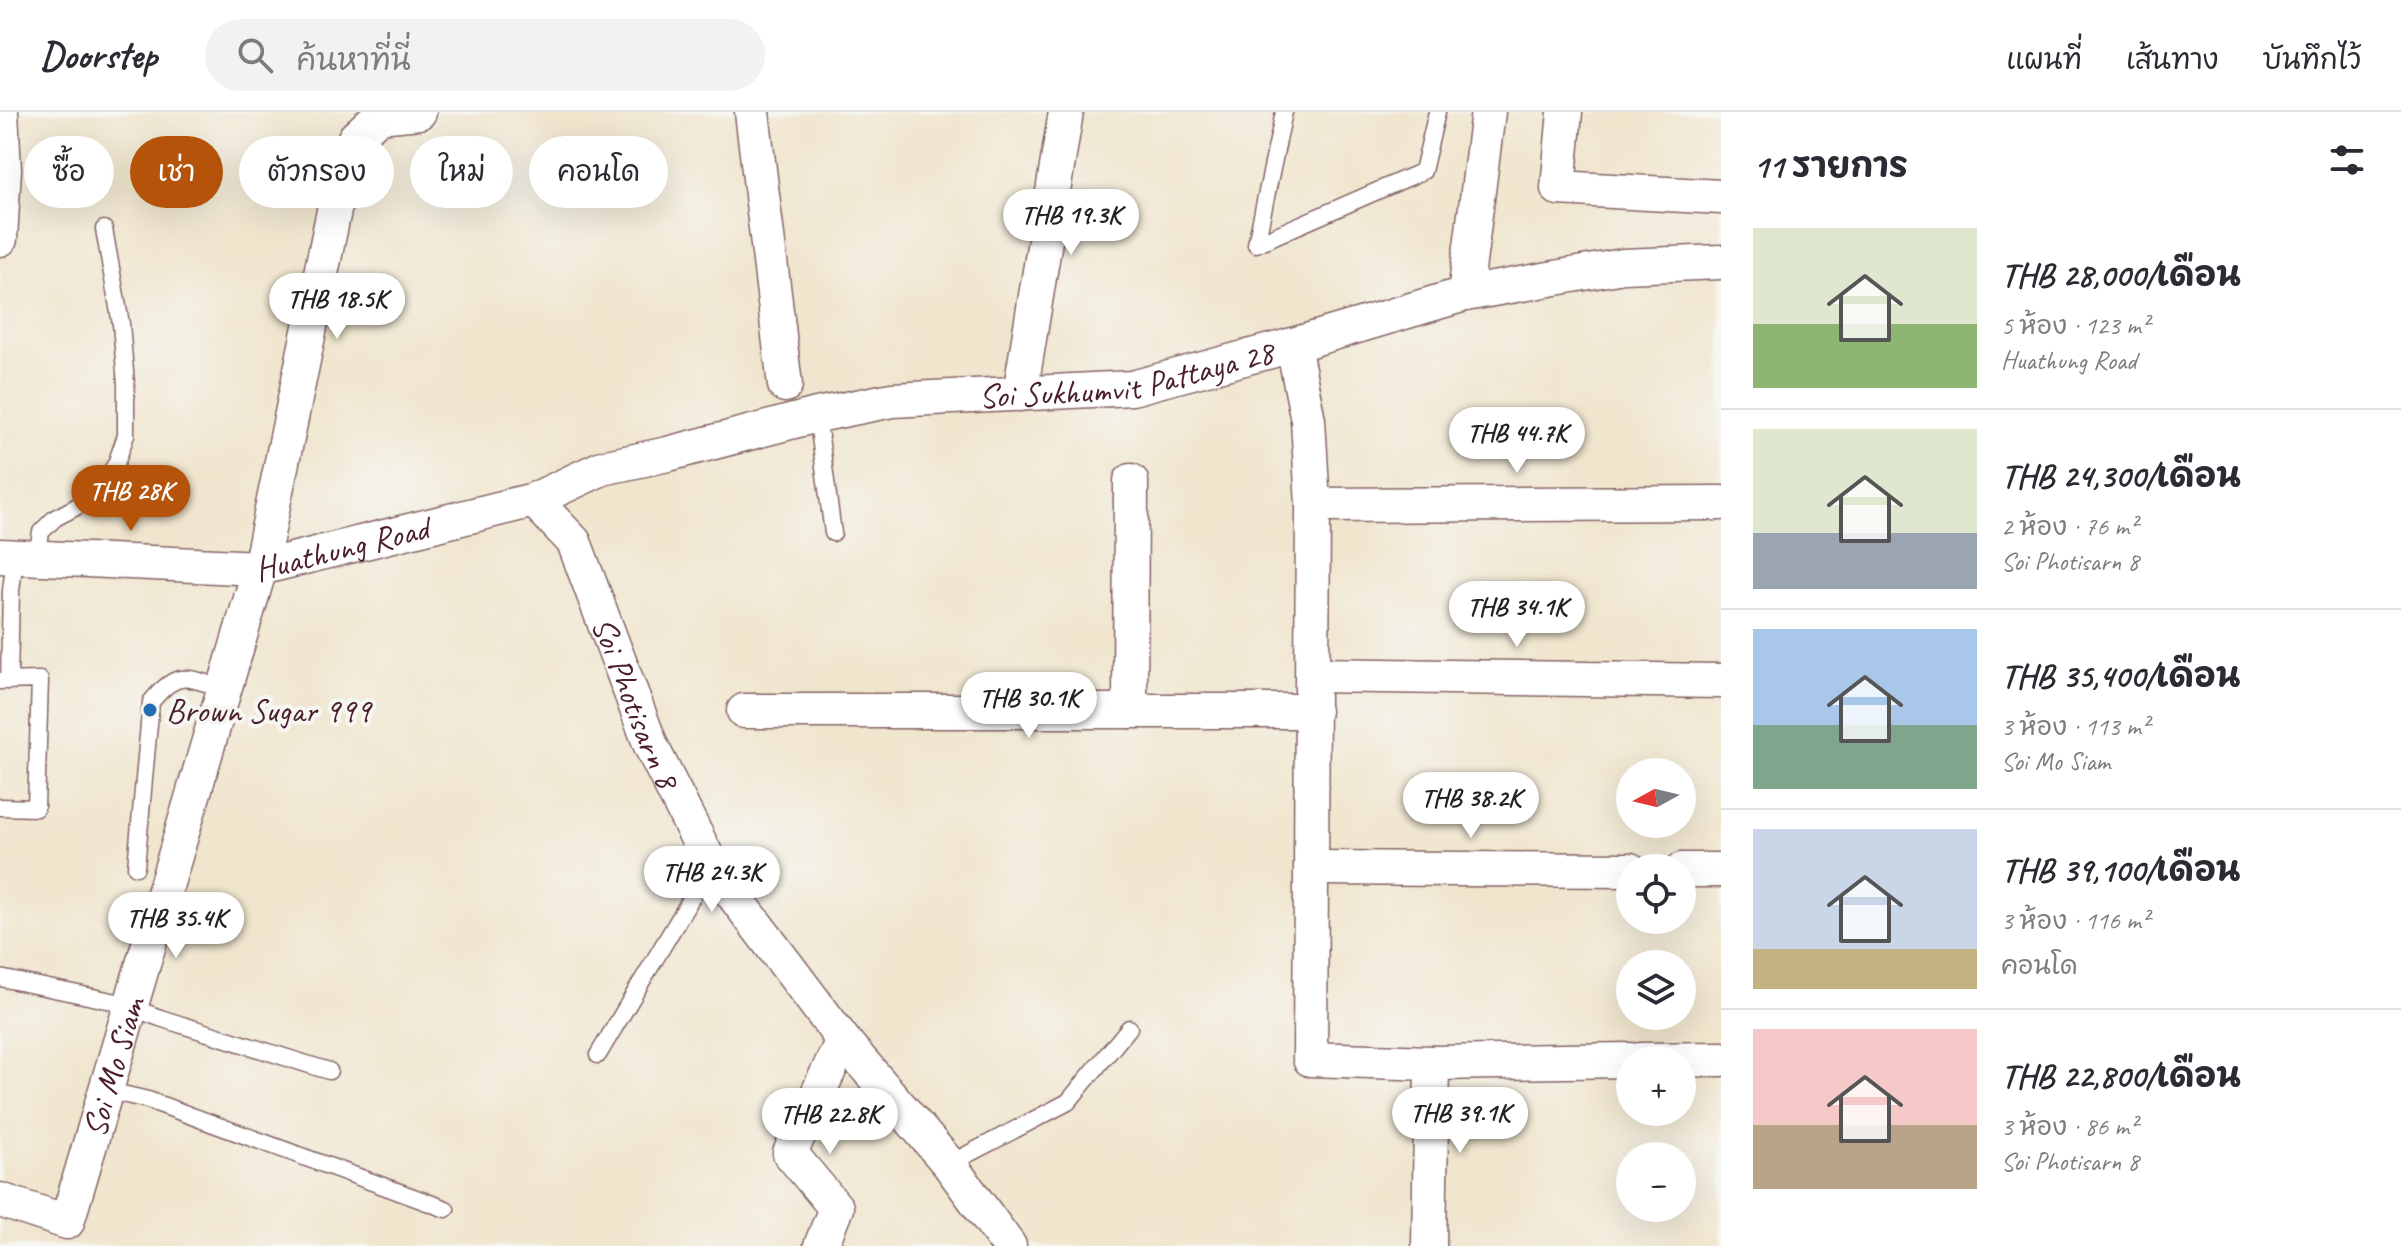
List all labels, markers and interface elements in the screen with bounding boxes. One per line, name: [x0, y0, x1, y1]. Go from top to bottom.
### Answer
search box: [205, 19, 765, 91]
text: Doorstep: [40, 32, 157, 79]
icon: search: [233, 33, 277, 77]
text: ค้นหาที่นี่: [297, 41, 411, 79]
text: แผนที่: [2006, 42, 2082, 77]
text: เส้นทาง: [2126, 42, 2219, 77]
text: บันทึกไว้: [2263, 42, 2361, 77]
chip: ซื้อ: [24, 136, 114, 208]
chip: เช่า: [130, 136, 223, 208]
chip: ตัวกรอง: [239, 136, 394, 208]
chip: ใหม่: [410, 136, 513, 208]
chip: คอนโด: [529, 136, 668, 208]
icon: filters: [2325, 138, 2369, 182]
text: 11 รายการ: [1753, 144, 1908, 187]
pin: THB 19.3K: [979, 189, 1163, 257]
text: THB 19.3K: [1021, 198, 1121, 231]
text: THB 28,000/เดือน: [2001, 253, 2241, 296]
icon: home: [1817, 260, 1913, 356]
pin: THB 18.5K: [245, 273, 429, 341]
text: THB 18.5K: [287, 282, 387, 315]
text: 5 ห้อง · 123 m²: [2001, 309, 2149, 342]
street label: Soi Sukhumvit Pattaya 28: [978, 329, 1281, 417]
text: Huathung Road: [2001, 344, 2136, 377]
pin: THB 44.7K: [1425, 407, 1609, 475]
text: THB 44.7K: [1467, 416, 1567, 449]
text: THB 24,300/เดือน: [2001, 454, 2241, 497]
icon: home: [1817, 461, 1913, 557]
pin: THB 28K: [57, 465, 205, 533]
text: THB 28K: [89, 474, 173, 507]
street label: Huathung Road: [250, 504, 438, 590]
text: 2 ห้อง · 76 m²: [2001, 510, 2137, 543]
text: Soi Photisarn 8: [2001, 545, 2139, 578]
pin: THB 34.1K: [1425, 581, 1609, 649]
text: THB 34.1K: [1467, 590, 1567, 623]
street label: Soi Photisarn 8: [583, 611, 692, 799]
text: THB 35,400/เดือน: [2001, 654, 2240, 697]
icon: home: [1817, 661, 1913, 757]
pin: THB 30.1K: [937, 672, 1121, 740]
text: THB 30.1K: [979, 681, 1079, 714]
place label: Brown Sugar 999: [166, 689, 373, 732]
marker: Brown Sugar 999: [141, 701, 159, 719]
text: 3 ห้อง · 113 m²: [2001, 710, 2149, 743]
text: Soi Mo Siam: [2001, 745, 2110, 778]
north arrow: [1616, 758, 1696, 838]
map controls: [1616, 758, 1696, 1222]
pin: THB 38.2K: [1379, 772, 1563, 840]
text: THB 38.2K: [1421, 781, 1521, 814]
pin: THB 24.3K: [620, 846, 804, 914]
text: THB 39,100/เดือน: [2001, 848, 2240, 891]
button: locate: [1616, 854, 1696, 934]
text: THB 24.3K: [662, 855, 762, 888]
icon: home: [1817, 861, 1913, 957]
pin: THB 35.4K: [84, 892, 268, 960]
text: THB 35.4K: [126, 901, 226, 934]
text: 3 ห้อง · 116 m²: [2001, 904, 2149, 937]
text: คอนโด: [2001, 949, 2078, 982]
button: layers: [1616, 950, 1696, 1030]
street label: Soi Mo Siam: [72, 990, 154, 1142]
button: +: [1616, 1046, 1696, 1126]
text: THB 22,800/เดือน: [2001, 1054, 2241, 1097]
icon: home: [1817, 1061, 1913, 1157]
pin: THB 39.1K: [1368, 1087, 1552, 1155]
pin: THB 22.8K: [738, 1088, 922, 1156]
text: THB 39.1K: [1410, 1096, 1510, 1129]
text: THB 22.8K: [780, 1097, 880, 1130]
text: 3 ห้อง · 86 m²: [2001, 1110, 2137, 1143]
button: −: [1616, 1142, 1696, 1222]
text: Soi Photisarn 8: [2001, 1145, 2139, 1178]

